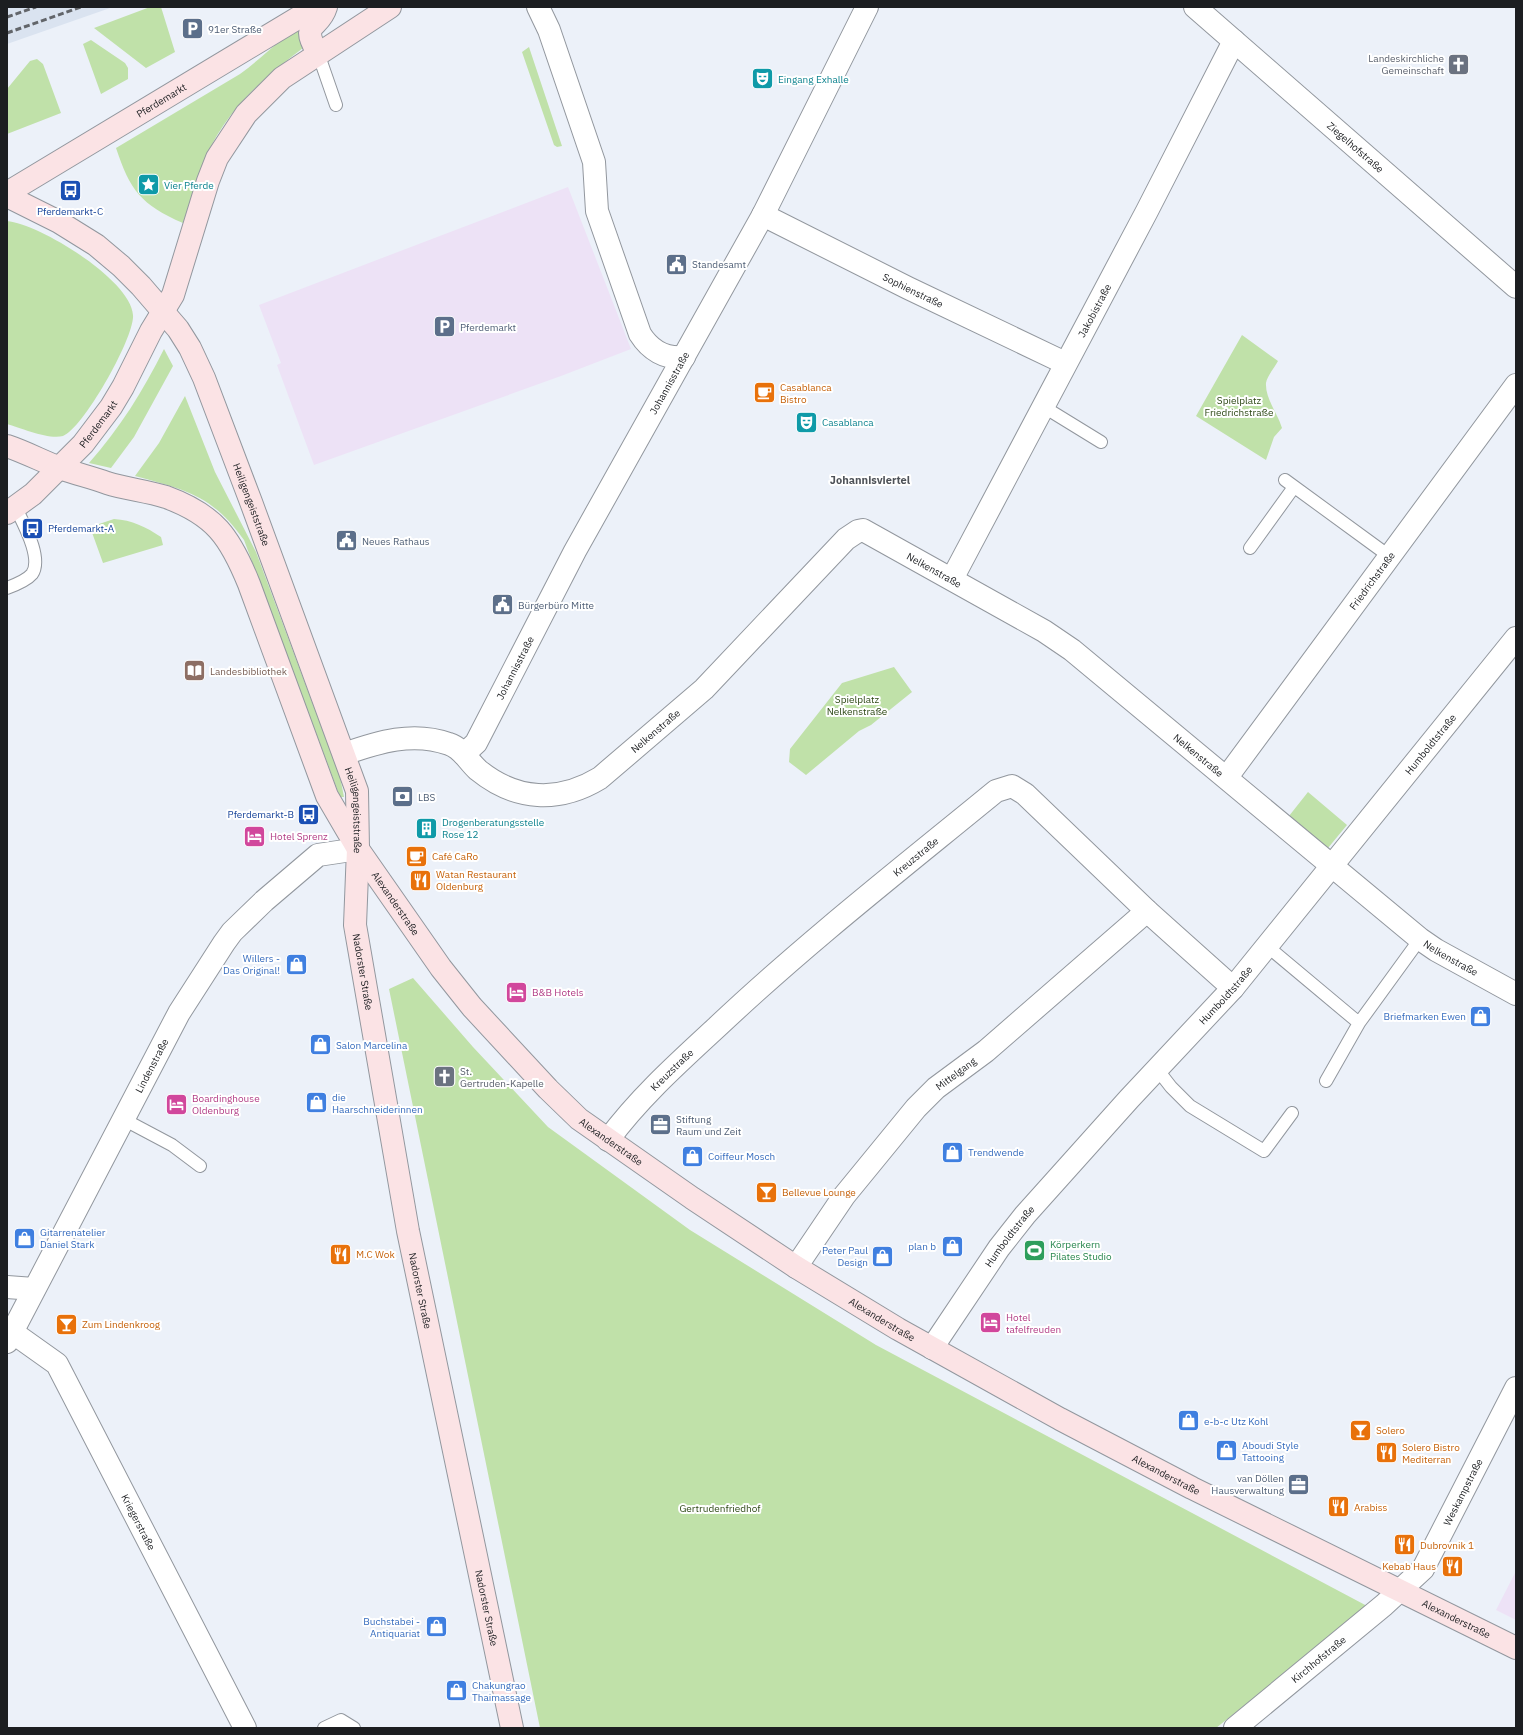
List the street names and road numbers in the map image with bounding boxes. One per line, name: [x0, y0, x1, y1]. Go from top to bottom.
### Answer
street label: Pferdemarkt: [134, 80, 189, 120]
street label: Ziegelhofstraße: [1324, 119, 1387, 176]
street label: Sophienstraße: [881, 270, 946, 311]
street label: Jakobistraße: [1075, 281, 1114, 339]
street label: Johannisstraße: [646, 349, 692, 416]
street label: Pferdemarkt: [76, 397, 120, 450]
street label: Heiligengeiststraße: [230, 461, 273, 548]
street label: Nelkenstraße: [905, 549, 964, 591]
street label: Friedrichstraße: [1346, 549, 1398, 612]
street label: Johannisstraße: [493, 633, 537, 702]
street label: Nelkenstraße: [628, 706, 683, 756]
street label: Humboldtstraße: [1402, 711, 1459, 777]
street label: Nelkenstraße: [1171, 731, 1227, 780]
street label: Heiligengeiststraße: [342, 765, 365, 854]
street label: Kreuzstraße: [890, 834, 941, 879]
street label: Alexanderstraße: [369, 869, 423, 938]
street label: Nadorster Straße: [350, 933, 376, 1012]
street label: Nelkenstraße: [1421, 937, 1481, 979]
street label: Humboldtstraße: [1196, 963, 1255, 1027]
street label: Lindenstraße: [132, 1036, 171, 1095]
street label: Kreuzstraße: [647, 1046, 696, 1093]
street label: Mittelgang: [933, 1054, 979, 1093]
street label: Alexanderstraße: [577, 1115, 646, 1169]
street label: Humboldtstraße: [982, 1202, 1037, 1269]
street label: Nadorster Straße: [406, 1251, 435, 1330]
street label: Alexanderstraße: [847, 1294, 918, 1344]
street label: Alexanderstraße: [1130, 1451, 1203, 1498]
street label: Weskampstraße: [1440, 1456, 1485, 1528]
street label: Kriegerstraße: [119, 1492, 159, 1553]
street label: Nadorster Straße: [473, 1569, 501, 1648]
street label: Alexanderstraße: [1420, 1596, 1493, 1641]
street label: Kirchhofstraße: [1288, 1633, 1349, 1686]

